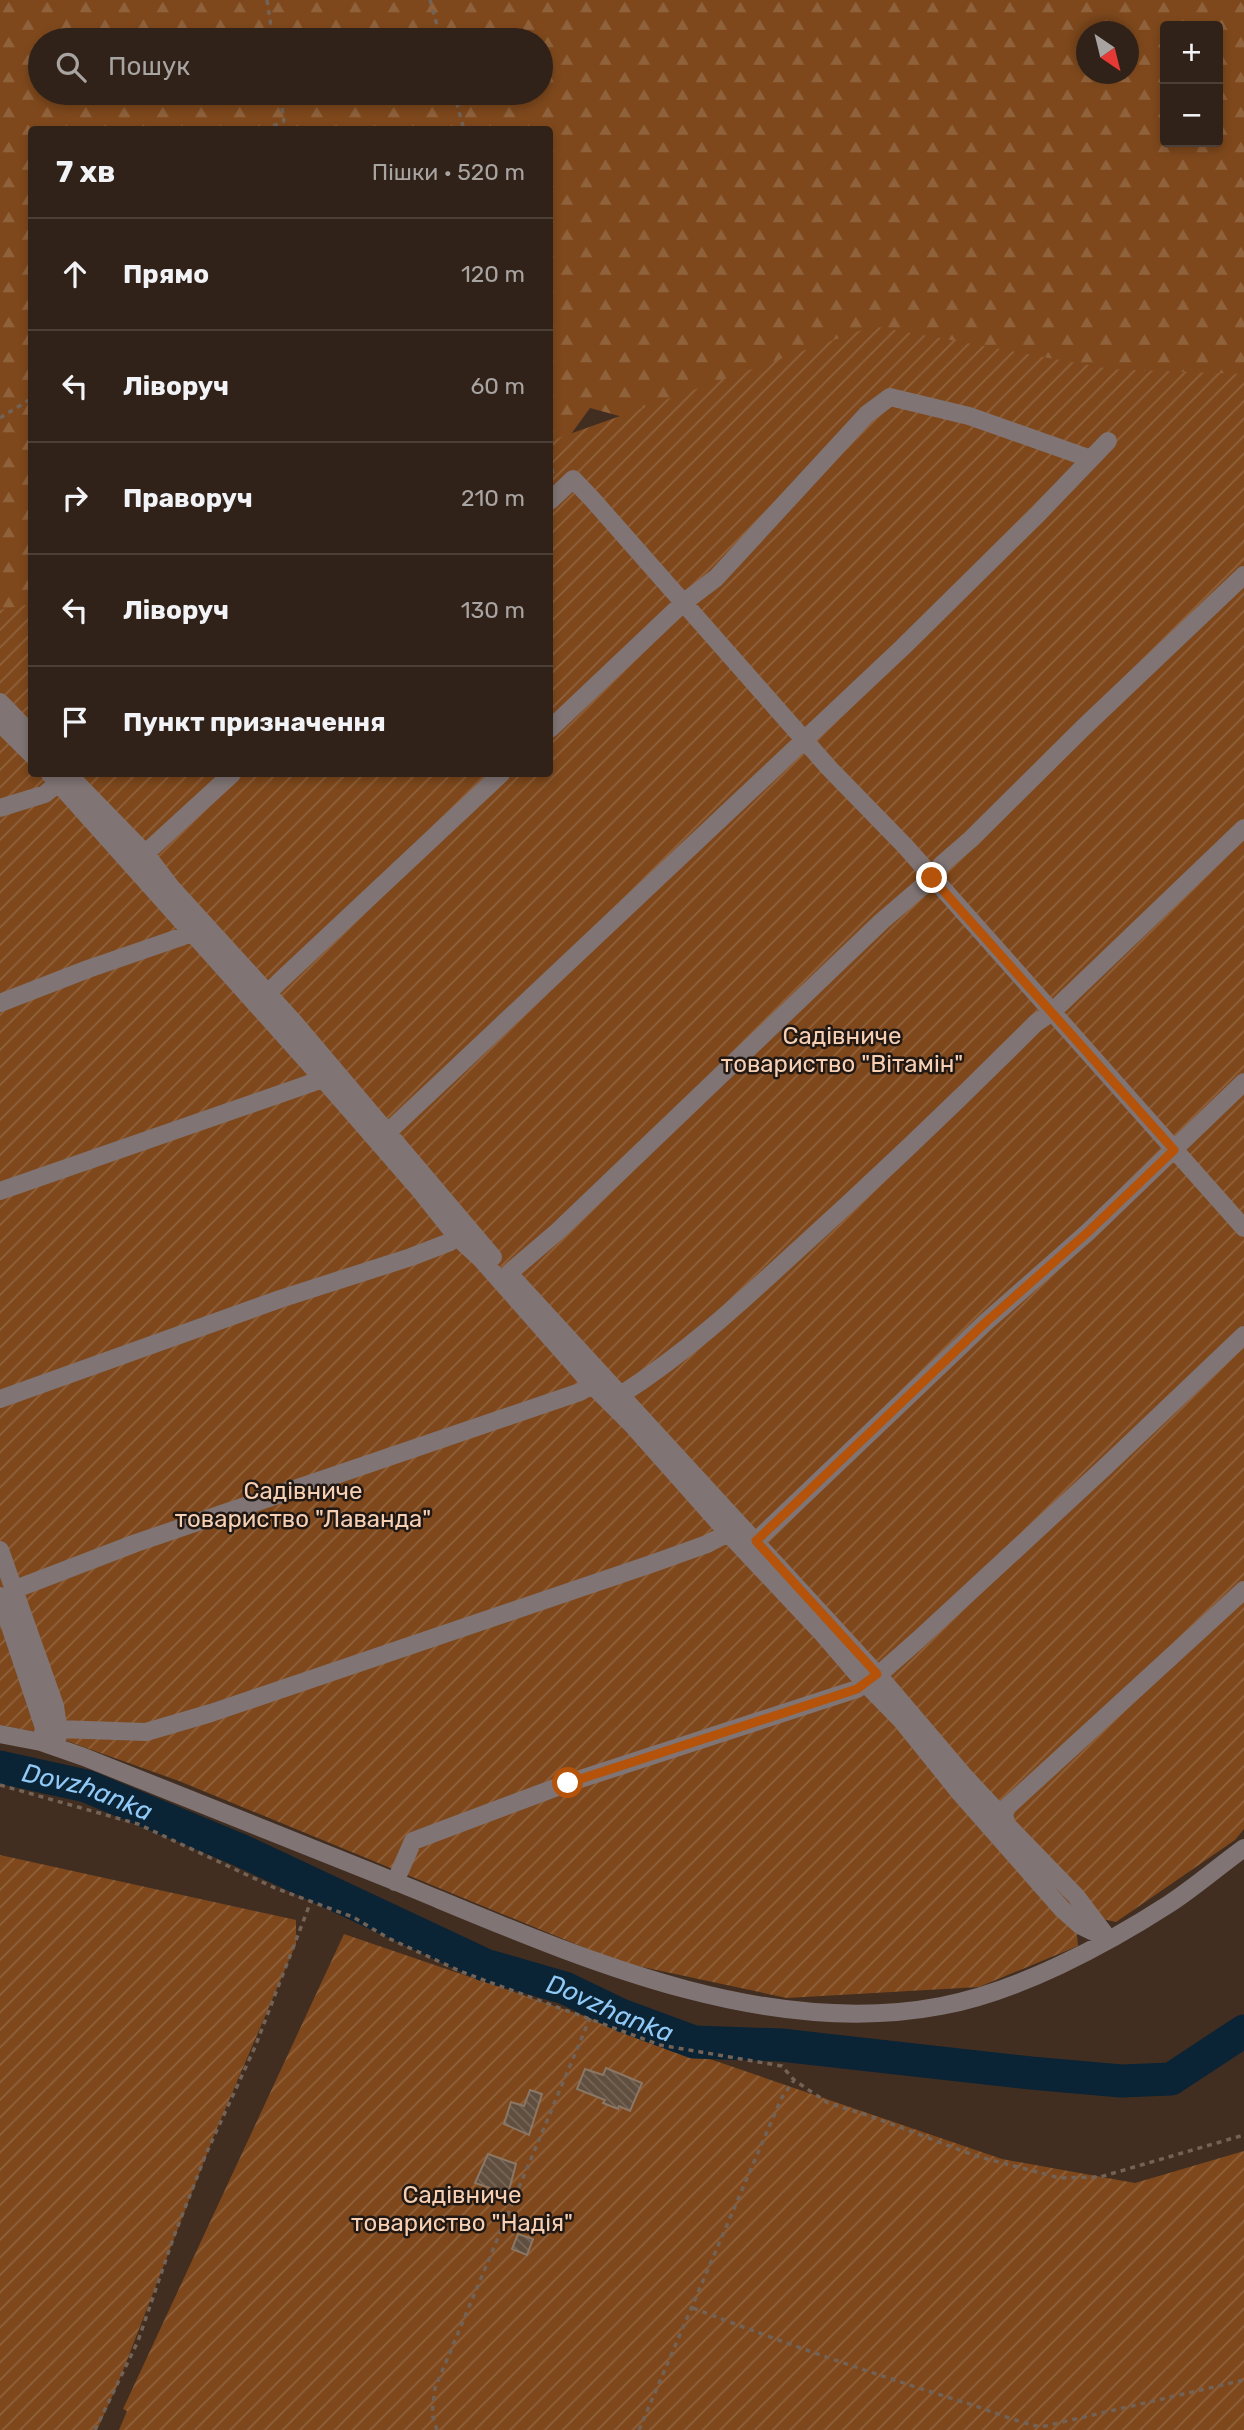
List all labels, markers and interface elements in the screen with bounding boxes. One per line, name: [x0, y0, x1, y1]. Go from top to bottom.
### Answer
north arrow: [1076, 21, 1139, 84]
map controls: [1160, 21, 1223, 147]
button: +: [1160, 21, 1223, 84]
search box: [28, 28, 553, 105]
icon: search: [52, 48, 90, 86]
text: Пошук: [108, 51, 190, 82]
button: −: [1160, 84, 1223, 147]
text: 7 хв: [56, 154, 115, 190]
text: Пішки · 520 m: [372, 158, 525, 186]
icon: ahead: [56, 255, 94, 293]
text: Прямо: [123, 259, 209, 290]
text: 120 m: [461, 260, 525, 288]
icon: left: [56, 367, 94, 405]
text: Ліворуч: [123, 371, 229, 402]
text: 60 m: [470, 372, 525, 400]
icon: right: [56, 479, 94, 517]
text: Праворуч: [123, 483, 253, 514]
text: 210 m: [461, 484, 525, 512]
icon: left: [56, 591, 94, 629]
text: Ліворуч: [123, 595, 229, 626]
text: 130 m: [461, 596, 525, 624]
icon: arrive: [56, 703, 94, 741]
text: Пункт призначення: [123, 707, 386, 738]
route end: [916, 862, 947, 893]
park label: Садівниче товариство "Вітамін": [721, 1022, 963, 1078]
park label: Садівниче товариство "Лаванда": [175, 1477, 431, 1533]
water label: Dovzhanka: [19, 1757, 157, 1828]
route start: [552, 1767, 583, 1798]
water label: Dovzhanka: [543, 1969, 678, 2049]
park label: Садівниче товариство "Надія": [351, 2181, 573, 2237]

